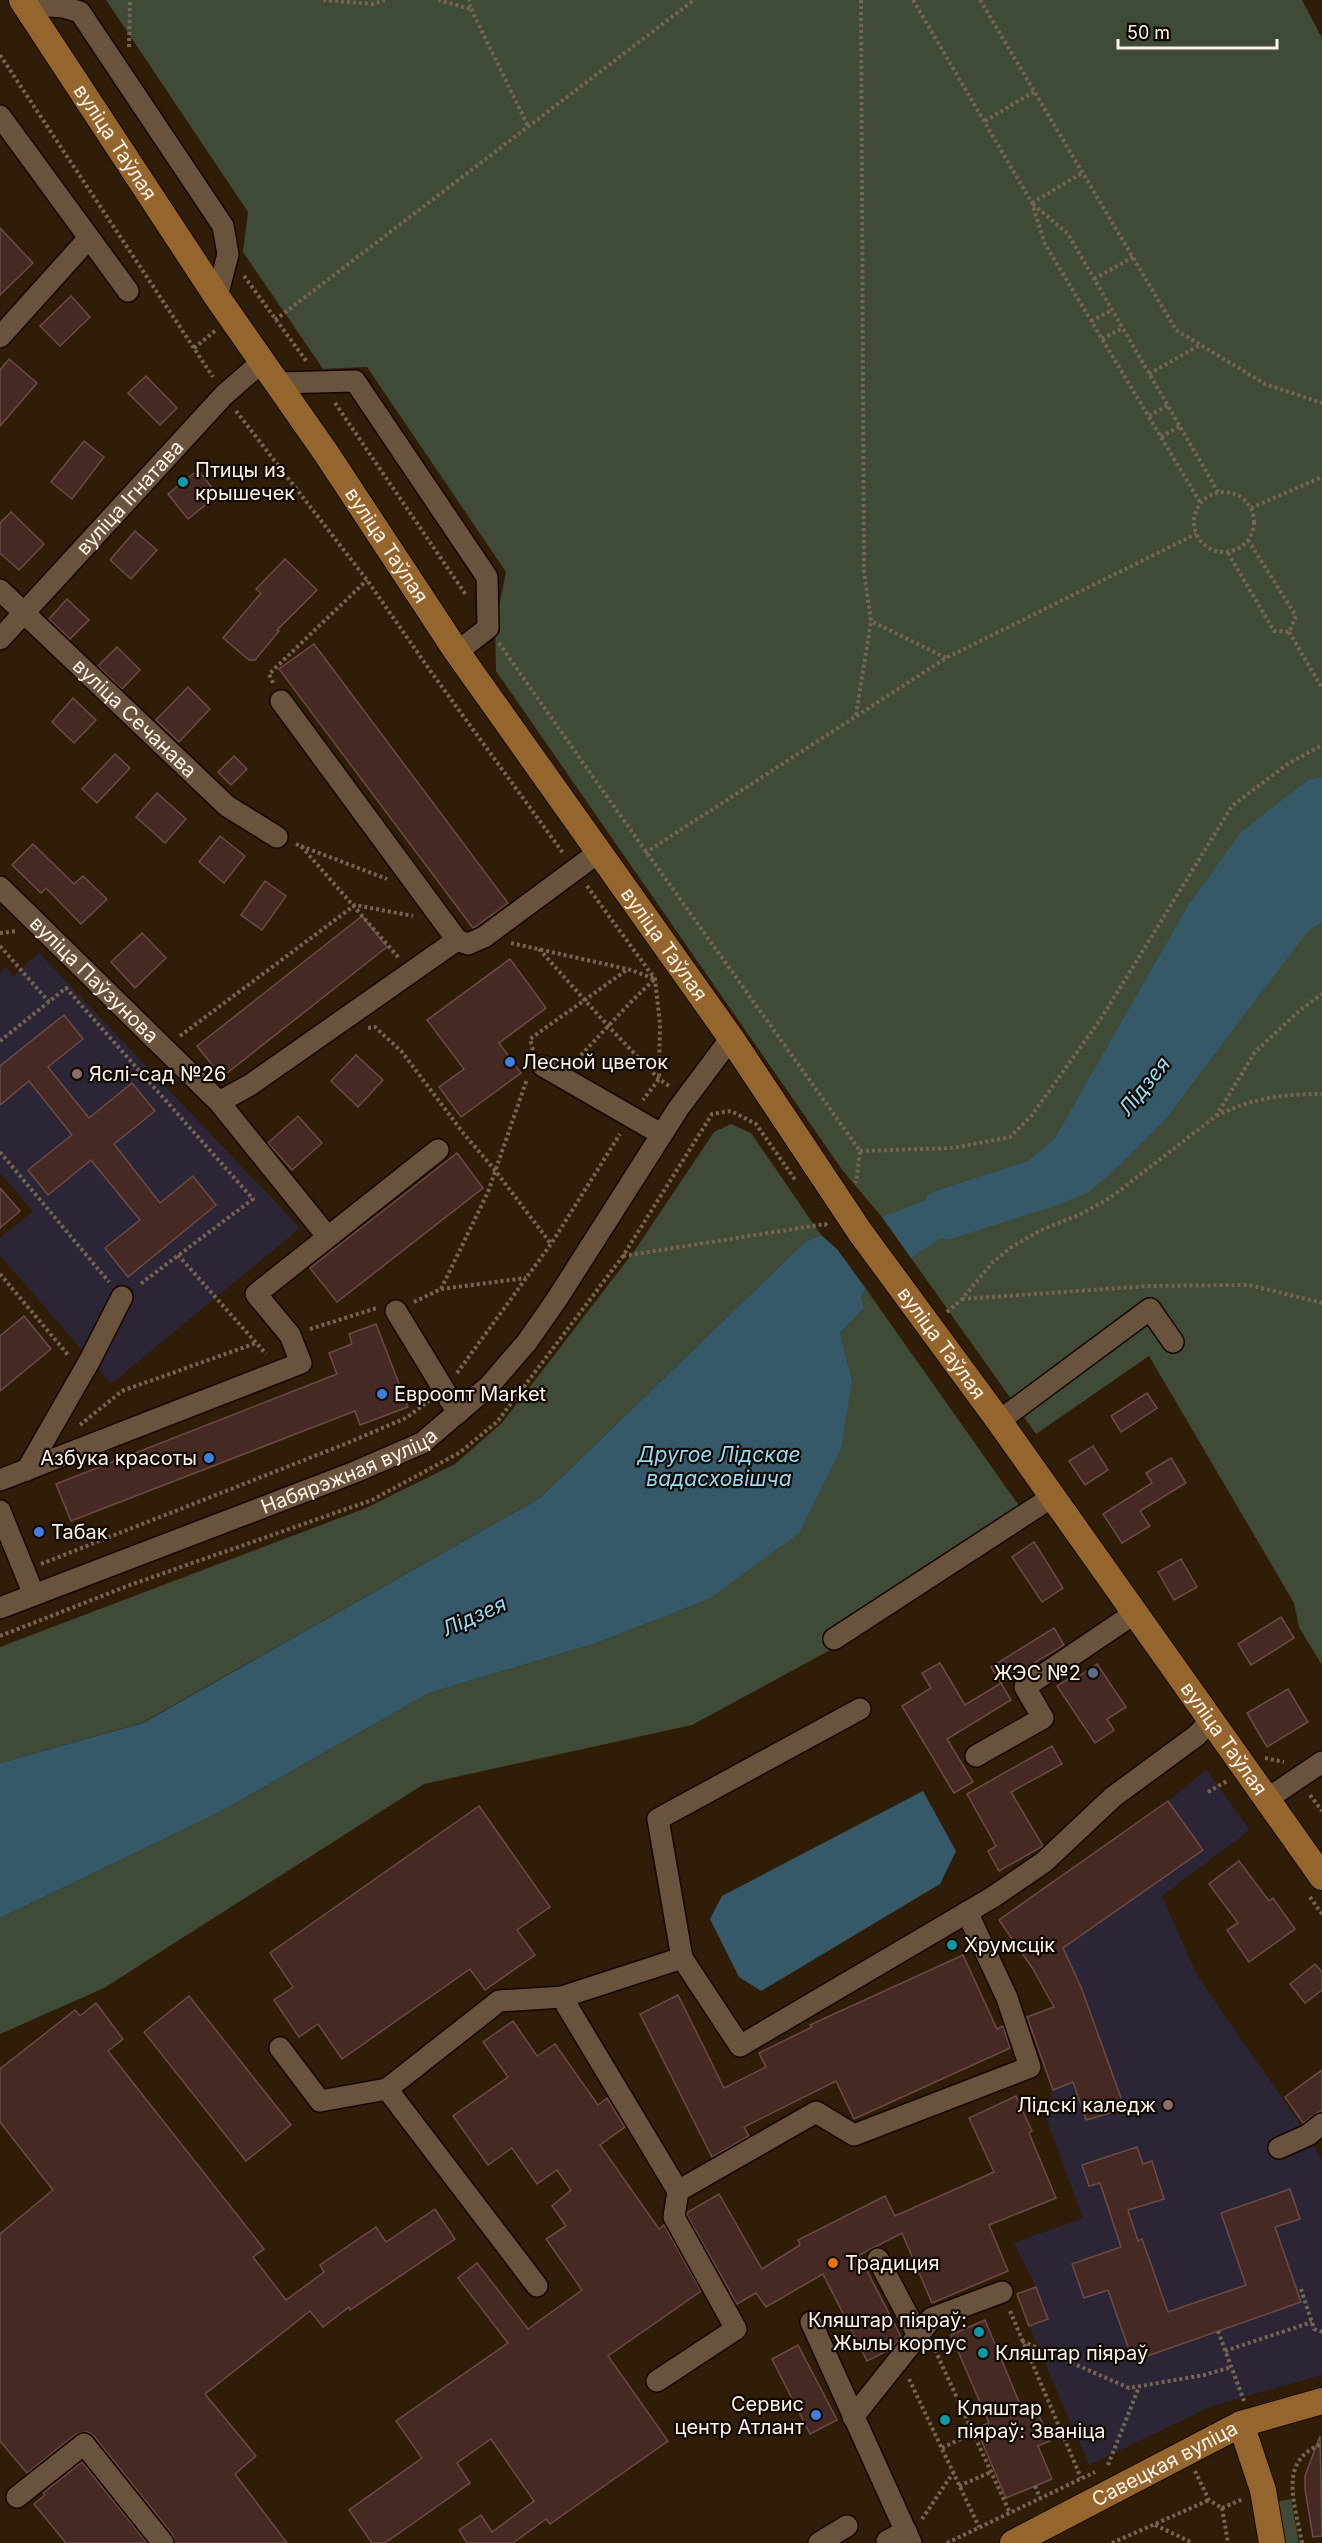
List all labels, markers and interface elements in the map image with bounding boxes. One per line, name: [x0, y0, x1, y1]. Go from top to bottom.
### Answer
scale bar: [1118, 12, 1277, 50]
text: 50 m: [1127, 22, 1170, 43]
street label: вуліца Таўлая: [69, 80, 162, 204]
street label: вуліца Ігнатава: [71, 435, 189, 560]
place label: Птицы из крышечек: [195, 458, 295, 505]
marker: Птицы из крышечек: [176, 475, 190, 489]
street label: вуліца Таўлая: [340, 483, 433, 608]
street label: вуліца Сечанава: [68, 654, 202, 783]
street label: вуліца Таўлая: [616, 883, 713, 1005]
street label: вуліца Паўзунова: [25, 911, 164, 1048]
place label: Лесной цветок: [522, 1050, 668, 1074]
water label: Лідзея: [1113, 1052, 1175, 1120]
marker: Лесной цветок: [503, 1055, 517, 1069]
place label: Яслі-сад №26: [89, 1062, 226, 1086]
marker: Яслі-сад №26: [70, 1067, 84, 1081]
street label: вуліца Таўлая: [892, 1282, 991, 1404]
place label: Евроопт Market: [394, 1382, 547, 1406]
marker: Евроопт Market: [375, 1387, 389, 1401]
street label: Набярэжная вуліца: [257, 1423, 442, 1519]
water label: Другое Лідскае вадасховішча: [636, 1442, 801, 1491]
place label: Азбука красоты: [40, 1446, 197, 1470]
marker: Азбука красоты: [202, 1451, 216, 1465]
place label: Табак: [51, 1520, 108, 1544]
marker: Табак: [32, 1525, 46, 1539]
water label: Лідзея: [438, 1591, 510, 1641]
place label: ЖЭС №2: [994, 1661, 1081, 1685]
marker: ЖЭС №2: [1086, 1666, 1100, 1680]
street label: вуліца Таўлая: [1176, 1677, 1272, 1800]
place label: Хрумсцік: [964, 1933, 1055, 1957]
marker: Хрумсцік: [945, 1938, 959, 1952]
place label: Лідскі каледж: [1017, 2093, 1156, 2117]
marker: Лідскі каледж: [1161, 2098, 1175, 2112]
place label: Традиция: [845, 2251, 940, 2275]
marker: Традиция: [826, 2256, 840, 2270]
place label: Кляштар піяраў: Жылы корпус: [808, 2308, 967, 2355]
marker: Кляштар піяраў: Жылы корпус: [972, 2325, 986, 2339]
place label: Кляштар піяраў: [995, 2341, 1148, 2365]
marker: Кляштар піяраў: [976, 2346, 990, 2360]
place label: Сервис центр Атлант: [674, 2392, 805, 2439]
place label: Кляштар піяраў: Званіца: [957, 2396, 1105, 2443]
marker: Сервис центр Атлант: [809, 2408, 823, 2422]
marker: Кляштар піяраў: Званіца: [938, 2413, 952, 2427]
street label: Савецкая вуліца: [1088, 2416, 1241, 2512]

